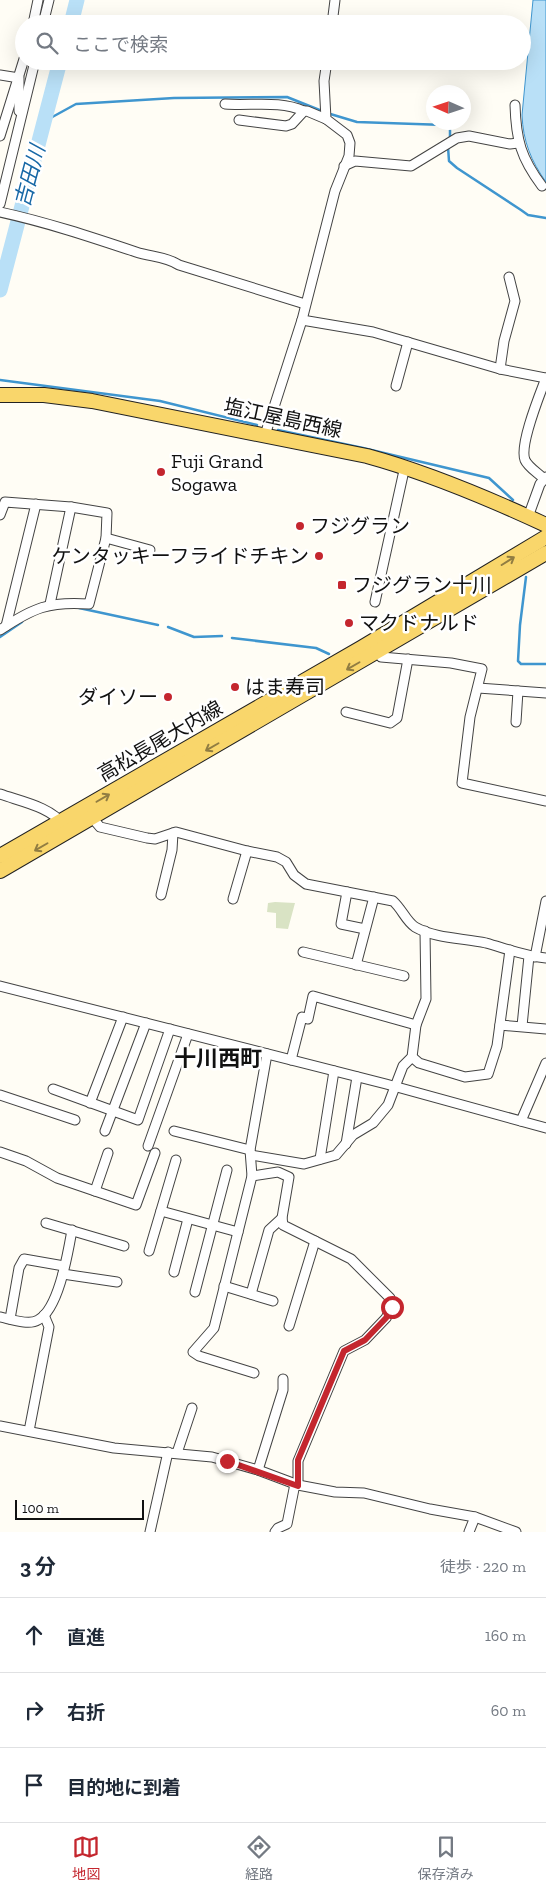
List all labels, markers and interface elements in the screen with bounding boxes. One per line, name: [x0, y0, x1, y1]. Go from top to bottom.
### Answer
search box: [15, 15, 531, 70]
icon: search: [33, 29, 61, 57]
text: ここで検索: [73, 33, 168, 56]
north arrow: [426, 85, 471, 130]
water label: 吉田川: [9, 140, 50, 210]
street label: 塩江屋島西線: [222, 394, 344, 442]
place label: Fuji Grand Sogawa: [171, 449, 263, 496]
marker: Fuji Grand Sogawa: [155, 466, 167, 478]
place label: フジグラン: [310, 514, 410, 538]
marker: フジグラン: [294, 520, 306, 532]
place label: ケンタッキーフライドチキン: [51, 544, 309, 568]
marker: ケンタッキーフライドチキン: [313, 550, 325, 562]
one-way arrow: [500, 555, 514, 565]
place label: フジグラン十川: [352, 573, 492, 597]
marker: フジグラン十川: [336, 579, 348, 591]
place label: マクドナルド: [359, 611, 479, 635]
marker: マクドナルド: [343, 617, 355, 629]
one-way arrow: [346, 661, 360, 671]
place label: はま寿司: [245, 675, 325, 699]
marker: はま寿司: [229, 681, 241, 693]
place label: ダイソー: [78, 685, 158, 709]
marker: ダイソー: [162, 691, 174, 703]
street label: 高松長尾大内線: [93, 696, 227, 786]
one-way arrow: [206, 743, 220, 753]
one-way arrow: [96, 792, 110, 802]
one-way arrow: [35, 842, 49, 852]
district label: 十川西町: [174, 1045, 262, 1072]
route start: [381, 1296, 404, 1319]
route end: [216, 1450, 239, 1473]
scale bar: [15, 1497, 144, 1520]
text: 100 m: [22, 1500, 59, 1517]
text: 3 分: [20, 1554, 56, 1579]
text: 徒歩 · 220 m: [440, 1557, 526, 1576]
icon: ahead: [20, 1621, 48, 1649]
text: 直進: [67, 1626, 105, 1649]
text: 160 m: [485, 1626, 526, 1645]
icon: right: [20, 1696, 48, 1724]
text: 右折: [67, 1701, 105, 1724]
text: 60 m: [491, 1701, 526, 1720]
icon: arrive: [20, 1771, 48, 1799]
text: 目的地に到着: [67, 1776, 181, 1799]
tab: 地図: [72, 1833, 100, 1883]
tab: 経路: [245, 1833, 273, 1883]
tab: 保存済み: [418, 1833, 474, 1883]

